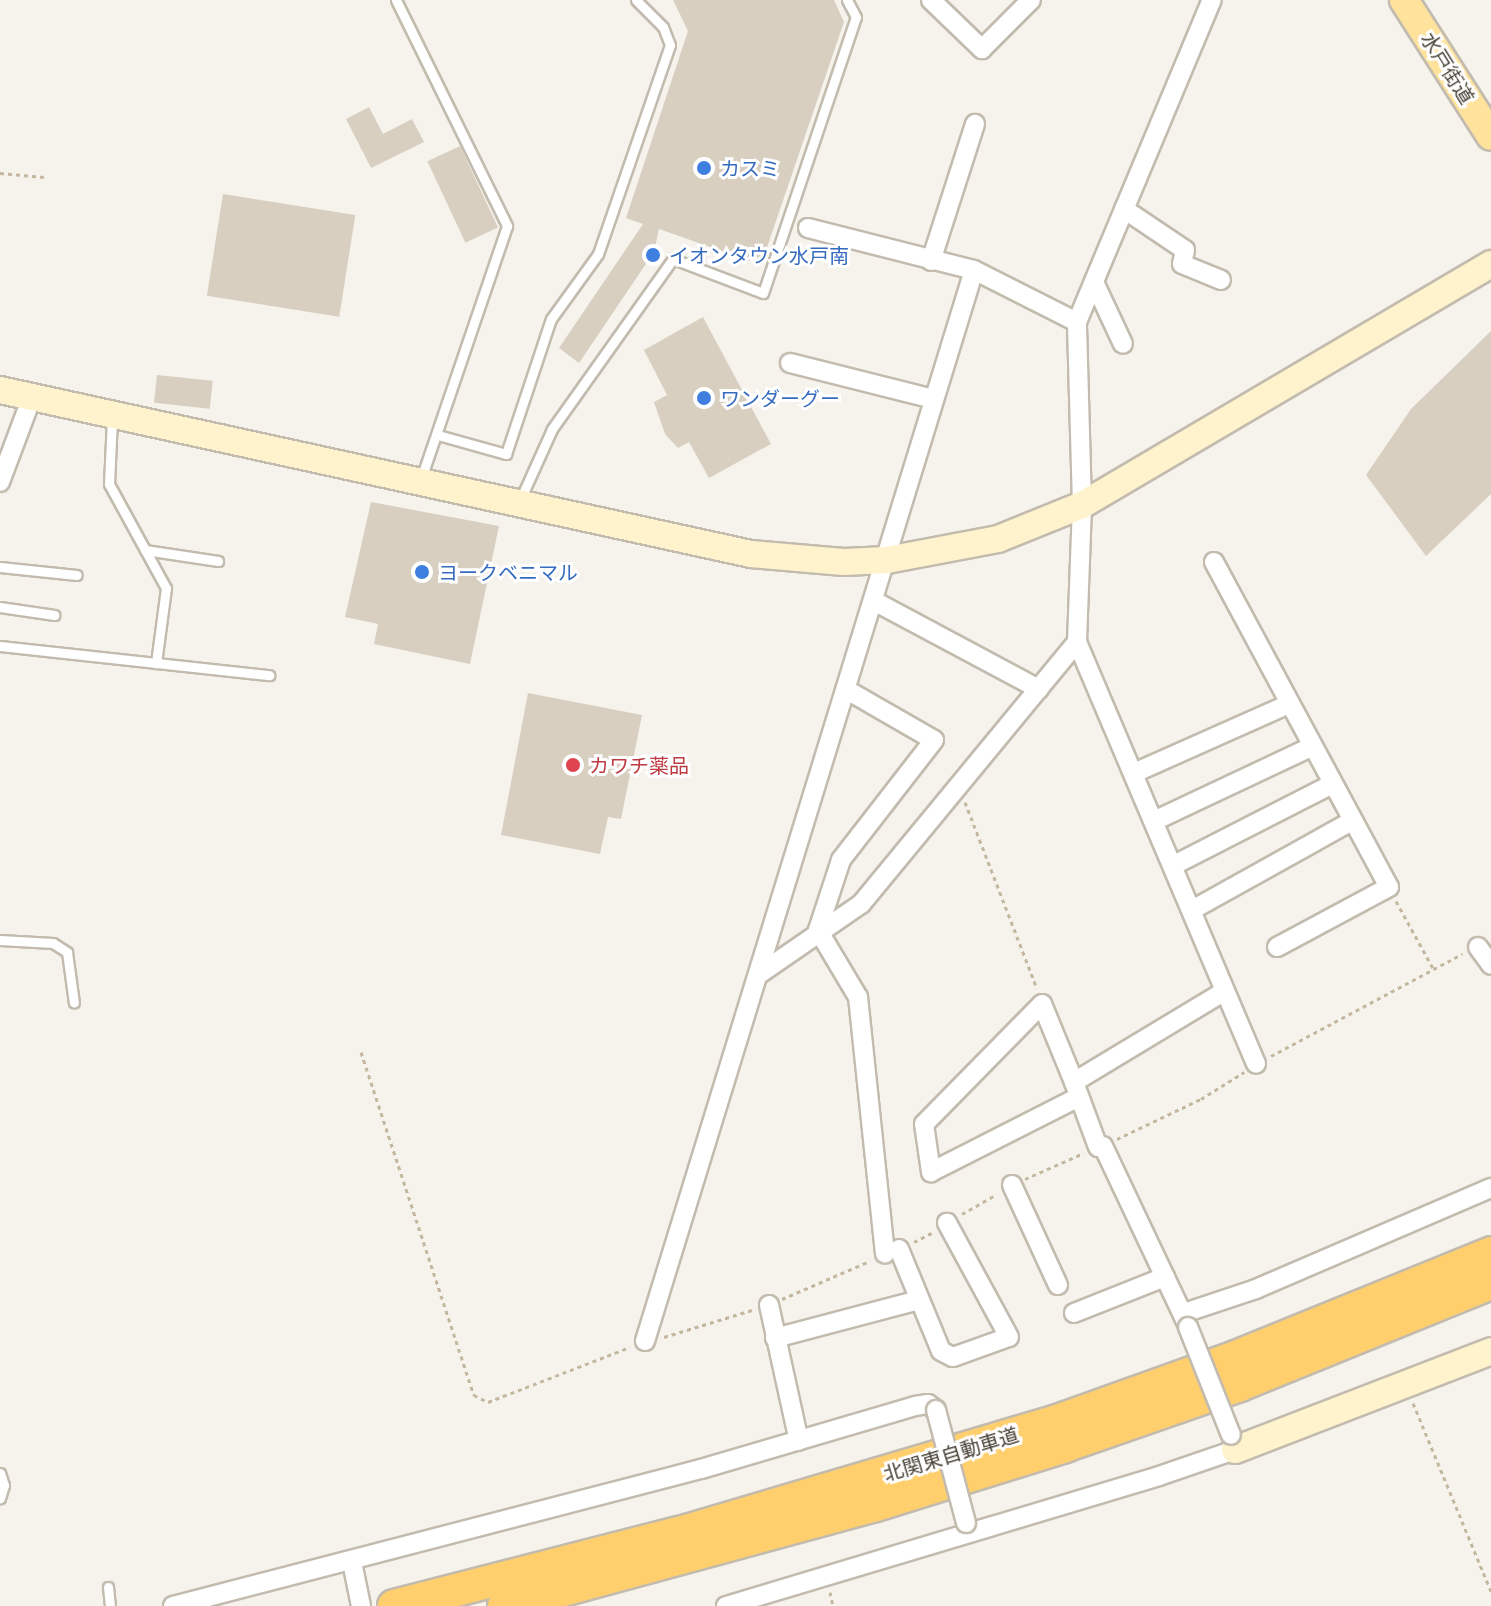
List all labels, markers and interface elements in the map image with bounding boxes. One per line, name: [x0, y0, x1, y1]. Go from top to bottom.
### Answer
street label: 水戸街道: [1417, 28, 1479, 108]
place label: カスミ: [720, 156, 780, 180]
marker: カスミ: [695, 159, 713, 177]
place label: イオンタウン水戸南: [669, 243, 849, 267]
marker: イオンタウン水戸南: [644, 246, 662, 264]
place label: ワンダーグー: [720, 386, 840, 410]
marker: ワンダーグー: [695, 389, 713, 407]
place label: ヨークベニマル: [438, 560, 578, 584]
marker: ヨークベニマル: [413, 563, 431, 581]
place label: カワチ薬品: [589, 753, 689, 777]
marker: カワチ薬品: [564, 756, 582, 774]
street label: 北関東自動車道: [881, 1422, 1021, 1486]

